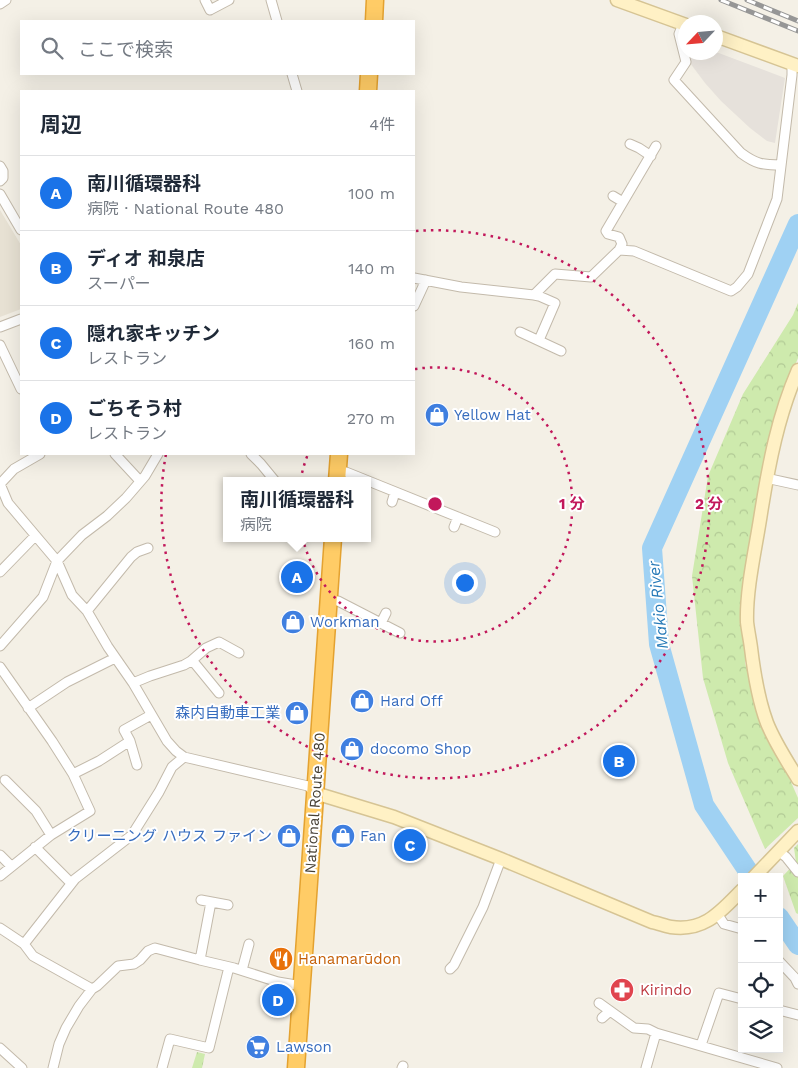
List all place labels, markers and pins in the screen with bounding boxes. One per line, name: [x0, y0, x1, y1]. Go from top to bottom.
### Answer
shop icon: Yellow Hat: [424, 402, 450, 428]
place label: Yellow Hat: [454, 406, 532, 424]
centre of rings: [426, 495, 444, 513]
pin: A: [281, 558, 313, 596]
shop icon: Workman: [280, 609, 306, 635]
place label: Workman: [310, 613, 380, 631]
shop icon: Hard Off: [349, 688, 375, 714]
place label: Hard Off: [380, 692, 443, 710]
shop icon: 森内自動車工業: [284, 700, 310, 726]
place label: 森内自動車工業: [175, 704, 280, 722]
shop icon: docomo Shop: [339, 736, 365, 762]
place label: docomo Shop: [370, 740, 472, 758]
pin: B: [603, 742, 635, 780]
shop icon: クリーニング ハウス ファイン: [276, 823, 302, 849]
shop icon: Fan: [330, 823, 356, 849]
pin: C: [394, 826, 426, 864]
place label: クリーニング ハウス ファイン: [67, 827, 272, 845]
place label: Fan: [360, 827, 386, 845]
restaurant icon: Hanamarūdon: [268, 946, 294, 972]
place label: Hanamarūdon: [298, 950, 401, 968]
pharmacy icon: Kirindo: [609, 977, 635, 1003]
pin: D: [262, 981, 294, 1019]
place label: Kirindo: [640, 981, 692, 999]
supermarket icon: Lawson: [245, 1034, 271, 1060]
place label: Lawson: [276, 1038, 332, 1056]

